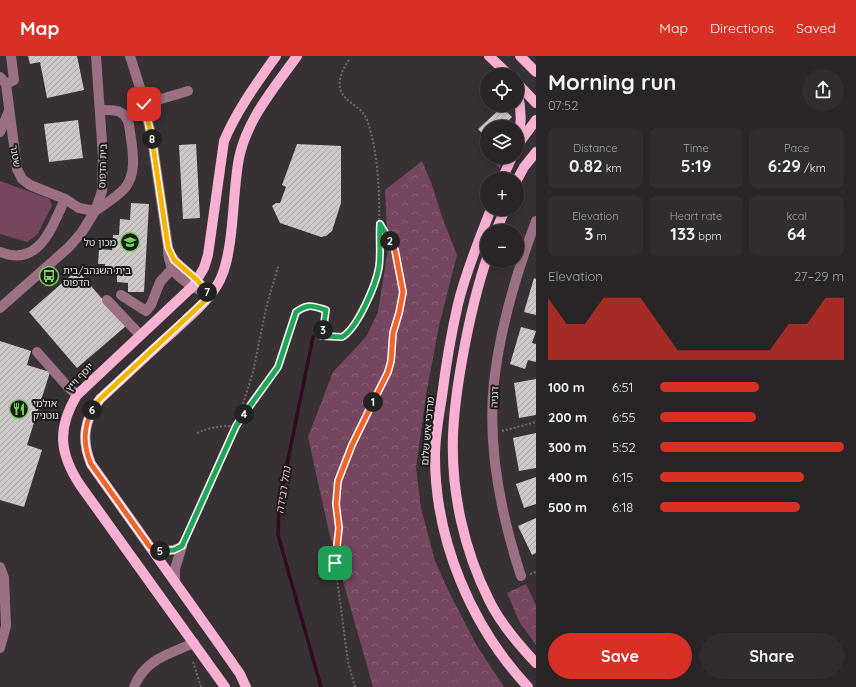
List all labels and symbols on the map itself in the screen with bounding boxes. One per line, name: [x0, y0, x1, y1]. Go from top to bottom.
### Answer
pin: [127, 87, 161, 121]
pin: 8: [142, 129, 162, 149]
street label: בית הדפוס: [95, 143, 110, 189]
street label: שטנר: [7, 144, 24, 168]
school or university icon: מכון טל: [119, 231, 141, 253]
pin: 2: [380, 231, 400, 251]
place label: מכון טל: [84, 236, 116, 249]
place label: בית השנהב/בית הדפוס: [63, 264, 131, 289]
bus stop icon: בית השנהב/בית הדפוס: [38, 265, 60, 287]
pin: 7: [197, 282, 217, 302]
pin: 3: [313, 320, 333, 340]
street label: יוסף וייץ: [63, 360, 96, 395]
street label: דגניה: [488, 385, 501, 408]
pin: 1: [363, 392, 383, 412]
street label: מרדכי איש שלום: [418, 396, 437, 466]
place label: אולמי גוטניק: [33, 397, 59, 422]
restaurant icon: אולמי גוטניק: [8, 398, 30, 420]
pin: 6: [82, 400, 102, 420]
pin: 4: [234, 404, 254, 424]
water label: נחל רבידה: [272, 465, 294, 515]
pin: 5: [150, 541, 170, 561]
pin: [318, 546, 352, 580]

